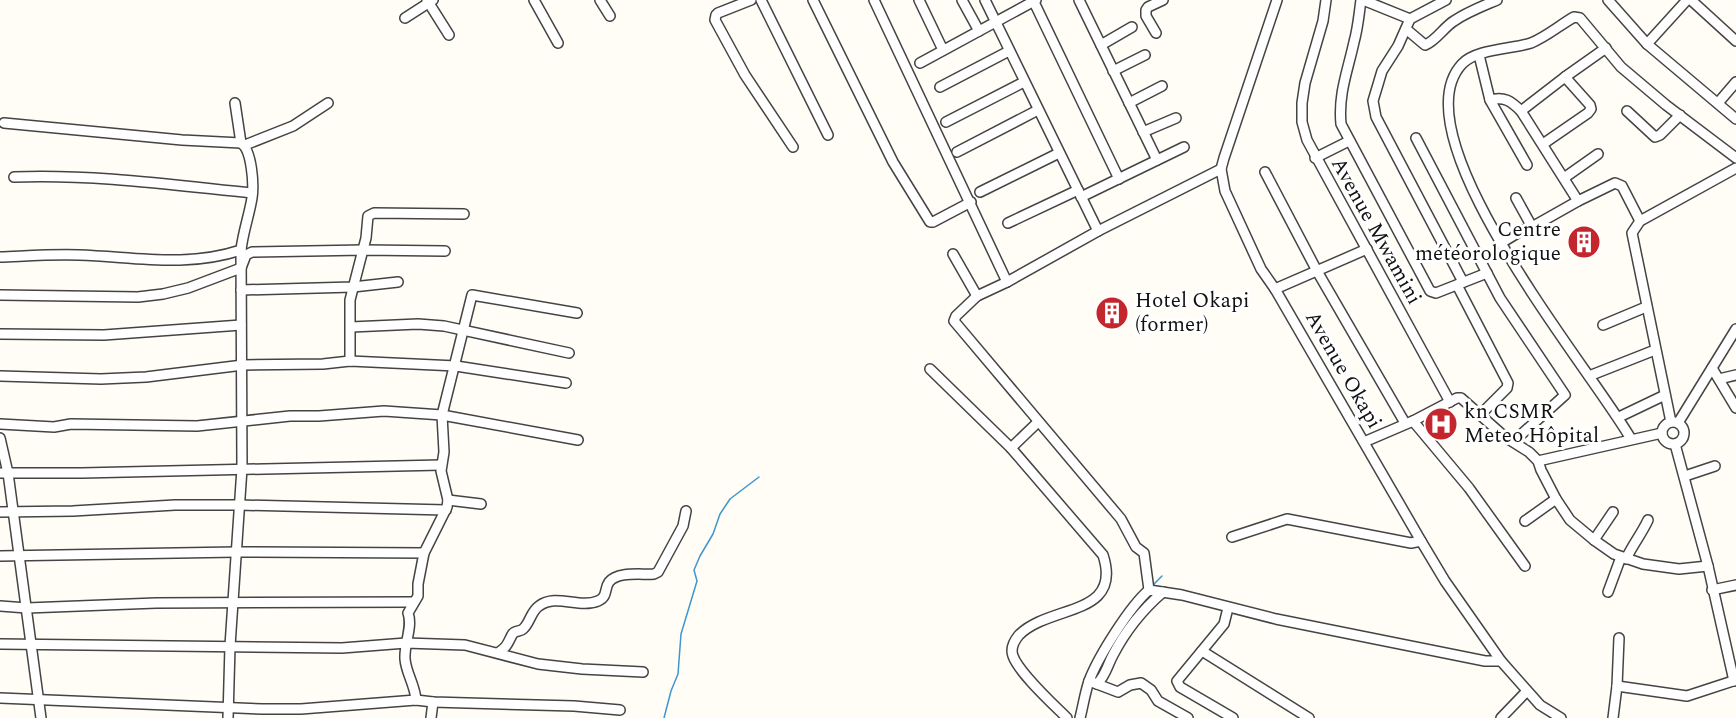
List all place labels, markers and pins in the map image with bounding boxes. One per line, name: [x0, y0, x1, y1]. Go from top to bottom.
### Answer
place label: Centre météorologique: [1415, 214, 1561, 270]
building icon: Centre météorologique: [1566, 224, 1602, 260]
place label: Hotel Okapi (former): [1135, 285, 1249, 341]
building icon: Hotel Okapi (former): [1094, 295, 1130, 331]
place label: kn CSMR Meteo Hôpital: [1464, 396, 1599, 452]
hospital icon: kn CSMR Meteo Hôpital: [1423, 406, 1459, 442]

